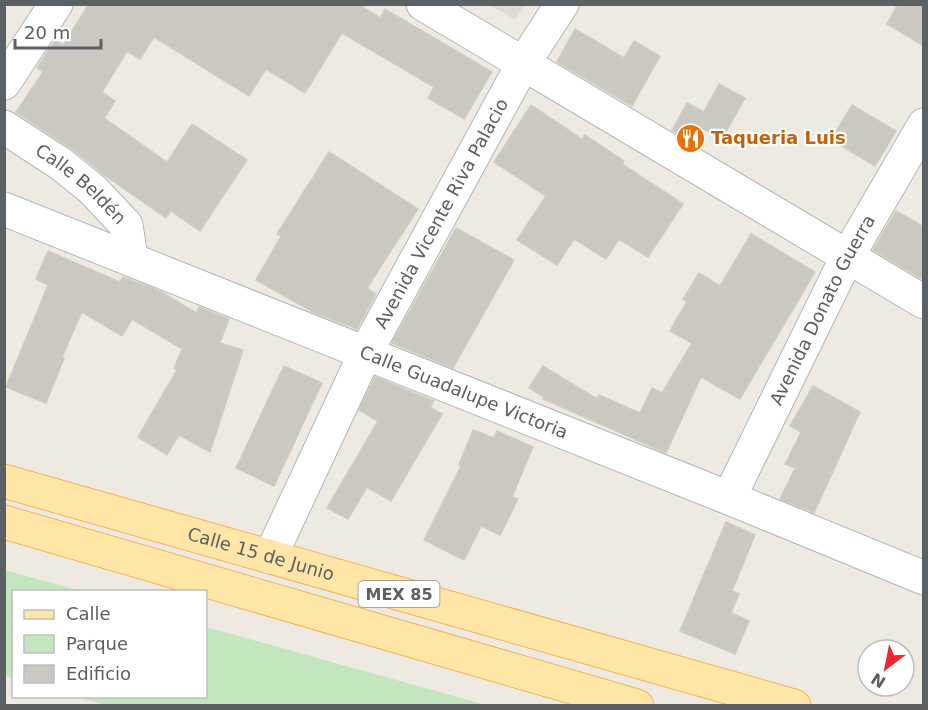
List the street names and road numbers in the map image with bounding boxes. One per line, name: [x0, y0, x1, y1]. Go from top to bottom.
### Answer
street label: Avenida Vicente Riva Palacio: [370, 95, 512, 332]
street label: Calle Beldén: [32, 139, 131, 228]
street label: Avenida Donato Guerra: [765, 211, 879, 408]
street label: Calle Guadalupe Victoria: [357, 341, 571, 443]
street label: Calle 15 de Junio: [185, 523, 337, 585]
road number: MEX 85: [358, 581, 440, 607]

